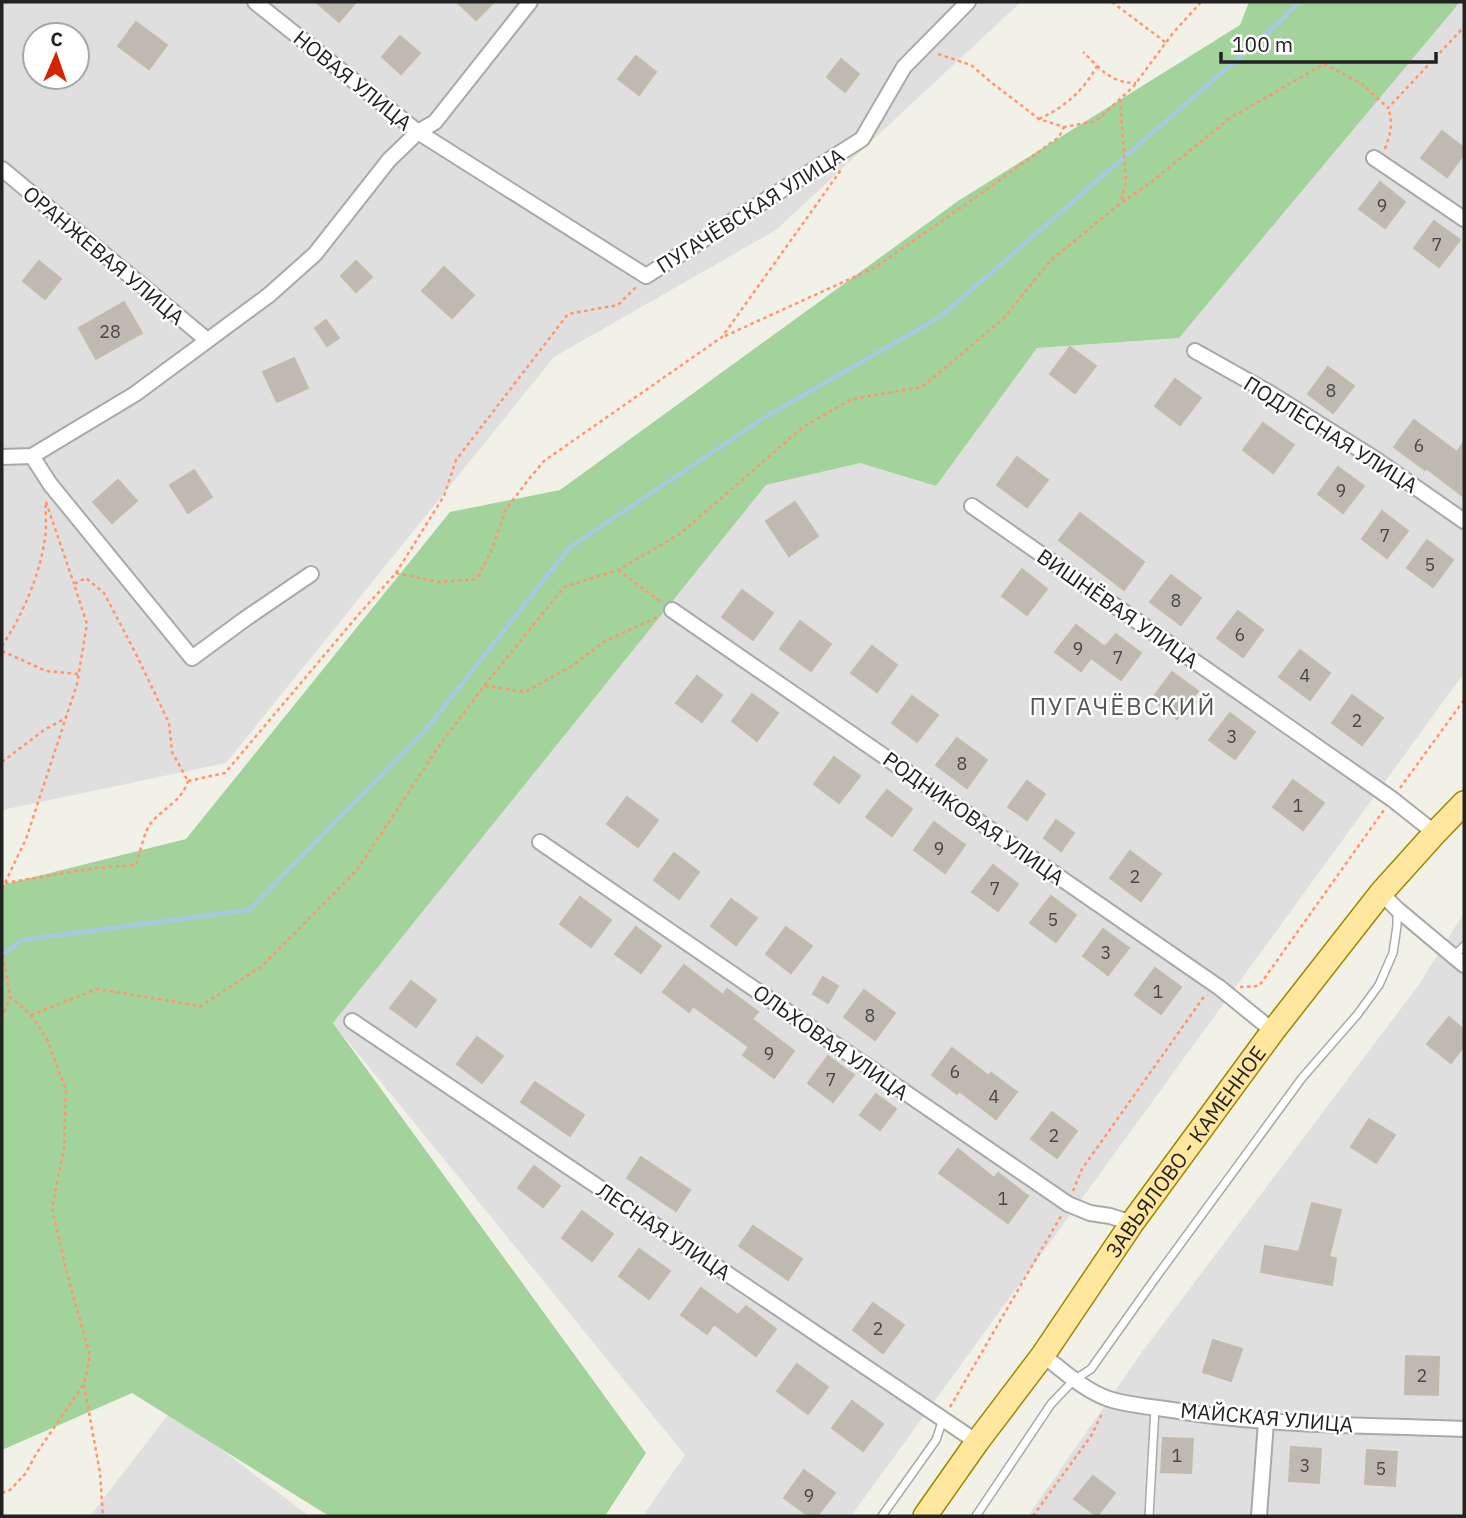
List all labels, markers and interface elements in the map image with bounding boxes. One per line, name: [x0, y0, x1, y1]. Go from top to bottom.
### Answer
north arrow: [21, 21, 91, 91]
scale bar: [1221, 21, 1436, 65]
street label: НОВАЯ УЛИЦА: [288, 24, 418, 136]
text: С: [50, 27, 63, 51]
text: 100 m: [1232, 30, 1293, 58]
street label: ПУГАЧЁВСКАЯ УЛИЦА: [651, 141, 849, 279]
street label: ОРАНЖЕВАЯ УЛИЦА: [17, 179, 191, 331]
house number: 9: [1377, 194, 1387, 217]
house number: 7: [1432, 233, 1442, 256]
house number: 28: [99, 320, 121, 343]
street label: ПОДЛЕСНАЯ УЛИЦА: [1239, 369, 1423, 499]
house number: 8: [1326, 379, 1336, 402]
house number: 6: [1414, 434, 1424, 457]
house number: 9: [1336, 479, 1346, 502]
house number: 7: [1380, 524, 1390, 547]
street label: ВИШНЁВАЯ УЛИЦА: [1032, 542, 1204, 674]
house number: 5: [1425, 553, 1435, 576]
house number: 8: [1171, 589, 1181, 612]
house number: 6: [1235, 623, 1245, 646]
house number: 9: [1073, 637, 1083, 660]
house number: 7: [1113, 646, 1123, 669]
house number: 4: [1300, 664, 1311, 687]
district label: ПУГАЧЁВСКИЙ: [1029, 690, 1217, 722]
house number: 2: [1352, 709, 1362, 732]
house number: 3: [1227, 725, 1237, 748]
street label: РОДНИКОВАЯ УЛИЦА: [878, 745, 1070, 891]
house number: 8: [957, 752, 967, 775]
house number: 1: [1293, 794, 1303, 817]
house number: 9: [934, 837, 944, 860]
house number: 2: [1130, 865, 1140, 888]
house number: 7: [990, 877, 1000, 900]
house number: 5: [1048, 908, 1058, 931]
house number: 3: [1101, 941, 1111, 964]
street label: ОЛЬХОВАЯ УЛИЦА: [748, 978, 914, 1106]
house number: 1: [1153, 980, 1163, 1003]
house number: 8: [865, 1004, 875, 1027]
street label: ЗАВЬЯЛОВО - КАМЕННОЕ: [1099, 1040, 1272, 1263]
house number: 9: [764, 1042, 774, 1065]
house number: 6: [950, 1060, 960, 1083]
house number: 7: [826, 1068, 836, 1091]
house number: 4: [989, 1085, 1000, 1108]
house number: 2: [1049, 1124, 1059, 1147]
street label: ЛЕСНАЯ УЛИЦА: [592, 1176, 736, 1286]
house number: 1: [998, 1187, 1008, 1210]
house number: 2: [873, 1317, 883, 1340]
house number: 2: [1417, 1364, 1427, 1387]
street label: МАЙСКАЯ УЛИЦА: [1179, 1395, 1355, 1439]
house number: 1: [1172, 1444, 1182, 1467]
house number: 3: [1300, 1454, 1310, 1477]
house number: 5: [1376, 1457, 1386, 1480]
house number: 9: [804, 1484, 814, 1507]

